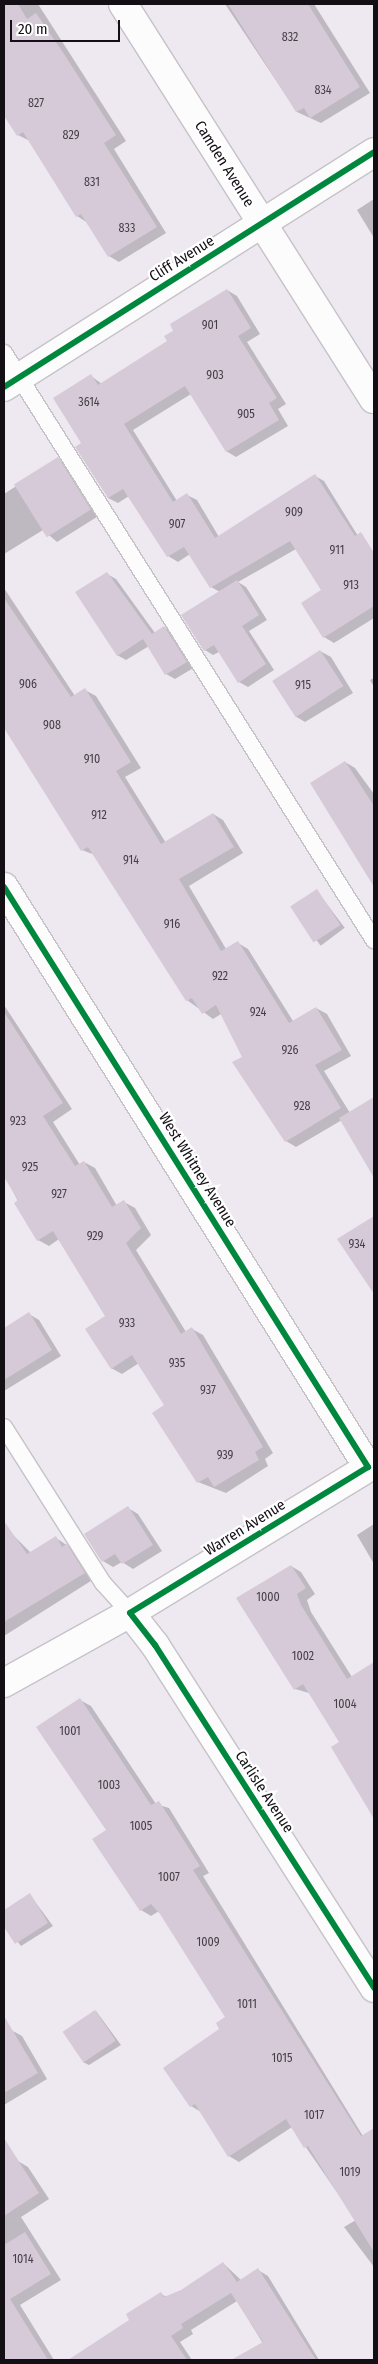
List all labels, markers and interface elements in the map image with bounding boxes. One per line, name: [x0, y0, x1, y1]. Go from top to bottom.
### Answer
scale bar: [12, 10, 122, 42]
text: 20 m: [18, 20, 48, 38]
house number: 832: [282, 31, 298, 45]
house number: 834: [314, 84, 332, 98]
house number: 827: [28, 97, 44, 111]
street label: Camden Avenue: [190, 118, 258, 210]
house number: 829: [63, 129, 79, 143]
house number: 831: [84, 176, 100, 190]
house number: 833: [119, 222, 135, 236]
street label: Cliff Avenue: [146, 232, 218, 286]
house number: 901: [202, 319, 218, 333]
house number: 903: [206, 369, 224, 383]
house number: 3614: [78, 396, 100, 410]
house number: 905: [237, 408, 255, 422]
house number: 909: [285, 506, 303, 520]
house number: 907: [169, 518, 185, 532]
house number: 911: [330, 544, 344, 558]
house number: 913: [343, 579, 359, 593]
house number: 906: [19, 678, 37, 692]
house number: 915: [295, 679, 311, 693]
house number: 908: [43, 719, 61, 733]
house number: 910: [84, 753, 100, 767]
house number: 912: [91, 809, 107, 823]
house number: 914: [123, 854, 139, 868]
house number: 916: [164, 918, 180, 932]
house number: 922: [212, 970, 228, 984]
house number: 924: [250, 1006, 266, 1020]
house number: 926: [282, 1044, 298, 1058]
house number: 928: [294, 1100, 310, 1114]
street label: West Whitney Avenue: [154, 1109, 240, 1231]
house number: 923: [10, 1115, 26, 1129]
house number: 925: [22, 1161, 38, 1175]
house number: 927: [51, 1188, 67, 1202]
house number: 929: [87, 1230, 103, 1244]
house number: 934: [349, 1238, 365, 1252]
house number: 933: [119, 1317, 135, 1331]
house number: 935: [169, 1357, 185, 1371]
house number: 937: [200, 1384, 216, 1398]
house number: 939: [217, 1449, 233, 1463]
street label: Warren Avenue: [201, 1496, 289, 1560]
house number: 1000: [256, 1591, 280, 1605]
house number: 1002: [292, 1650, 314, 1664]
house number: 1004: [334, 1698, 356, 1712]
house number: 1001: [59, 1725, 81, 1739]
street label: Carlisle Avenue: [231, 1748, 297, 1836]
house number: 1003: [98, 1779, 120, 1793]
house number: 1005: [130, 1820, 152, 1834]
house number: 1007: [158, 1871, 180, 1885]
house number: 1009: [197, 1936, 219, 1950]
house number: 1011: [237, 1998, 257, 2012]
house number: 1015: [272, 2052, 292, 2066]
house number: 1017: [304, 2109, 324, 2123]
house number: 1019: [339, 2166, 361, 2180]
house number: 1014: [12, 2253, 34, 2267]

